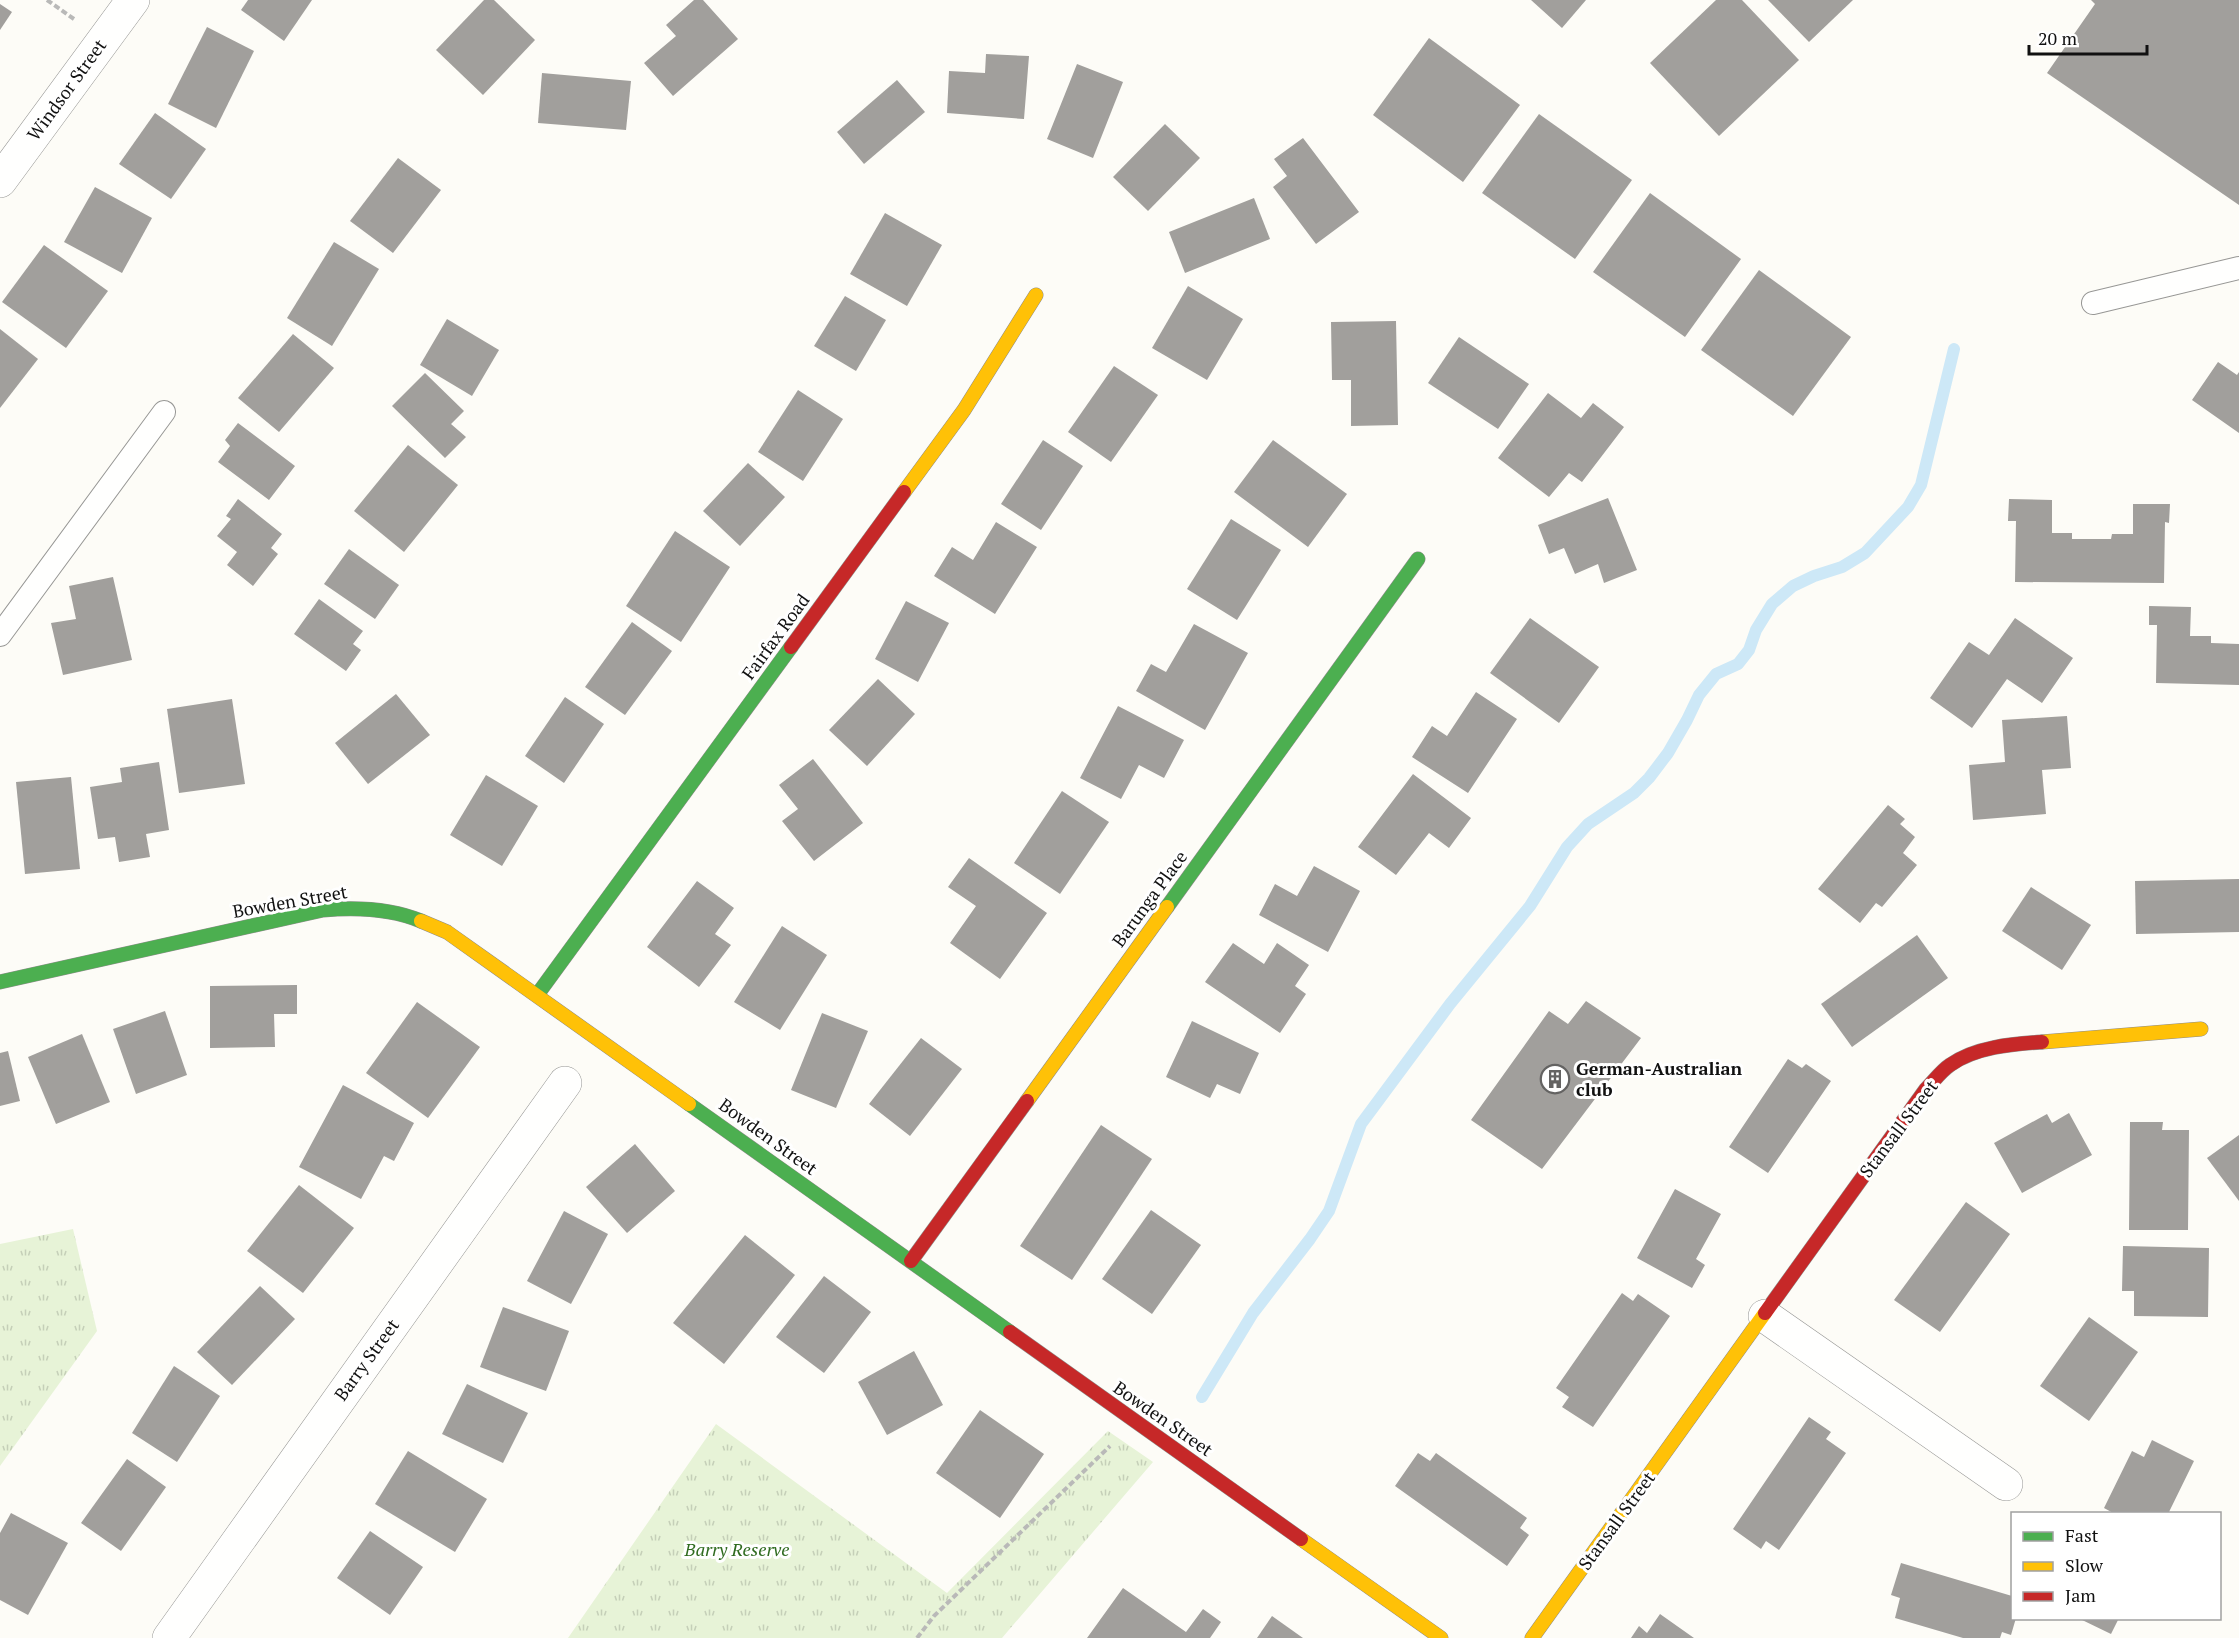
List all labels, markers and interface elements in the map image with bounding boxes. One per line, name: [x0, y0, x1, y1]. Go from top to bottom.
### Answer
scale bar: [2029, 18, 2148, 56]
text: 20 m: [2038, 26, 2078, 50]
street label: Windsor Street: [21, 34, 111, 145]
street label: Fairfax Road: [736, 589, 814, 684]
street label: Barunga Place: [1106, 845, 1192, 951]
street label: Bowden Street: [231, 879, 349, 923]
place label: German-Australian club: [1576, 1056, 1743, 1101]
building icon: German-Australian club: [1539, 1063, 1571, 1095]
street label: Stansall Street: [1854, 1075, 1943, 1182]
street label: Bowden Street: [715, 1092, 823, 1180]
street label: Barry Street: [328, 1313, 404, 1405]
street label: Bowden Street: [1109, 1375, 1218, 1461]
street label: Stansall Street: [1572, 1466, 1660, 1574]
legend: [2011, 1512, 2221, 1620]
text: Fast: [2065, 1523, 2099, 1547]
park label: Barry Reserve: [684, 1537, 789, 1561]
text: Slow: [2065, 1553, 2104, 1577]
text: Jam: [2065, 1583, 2096, 1607]

